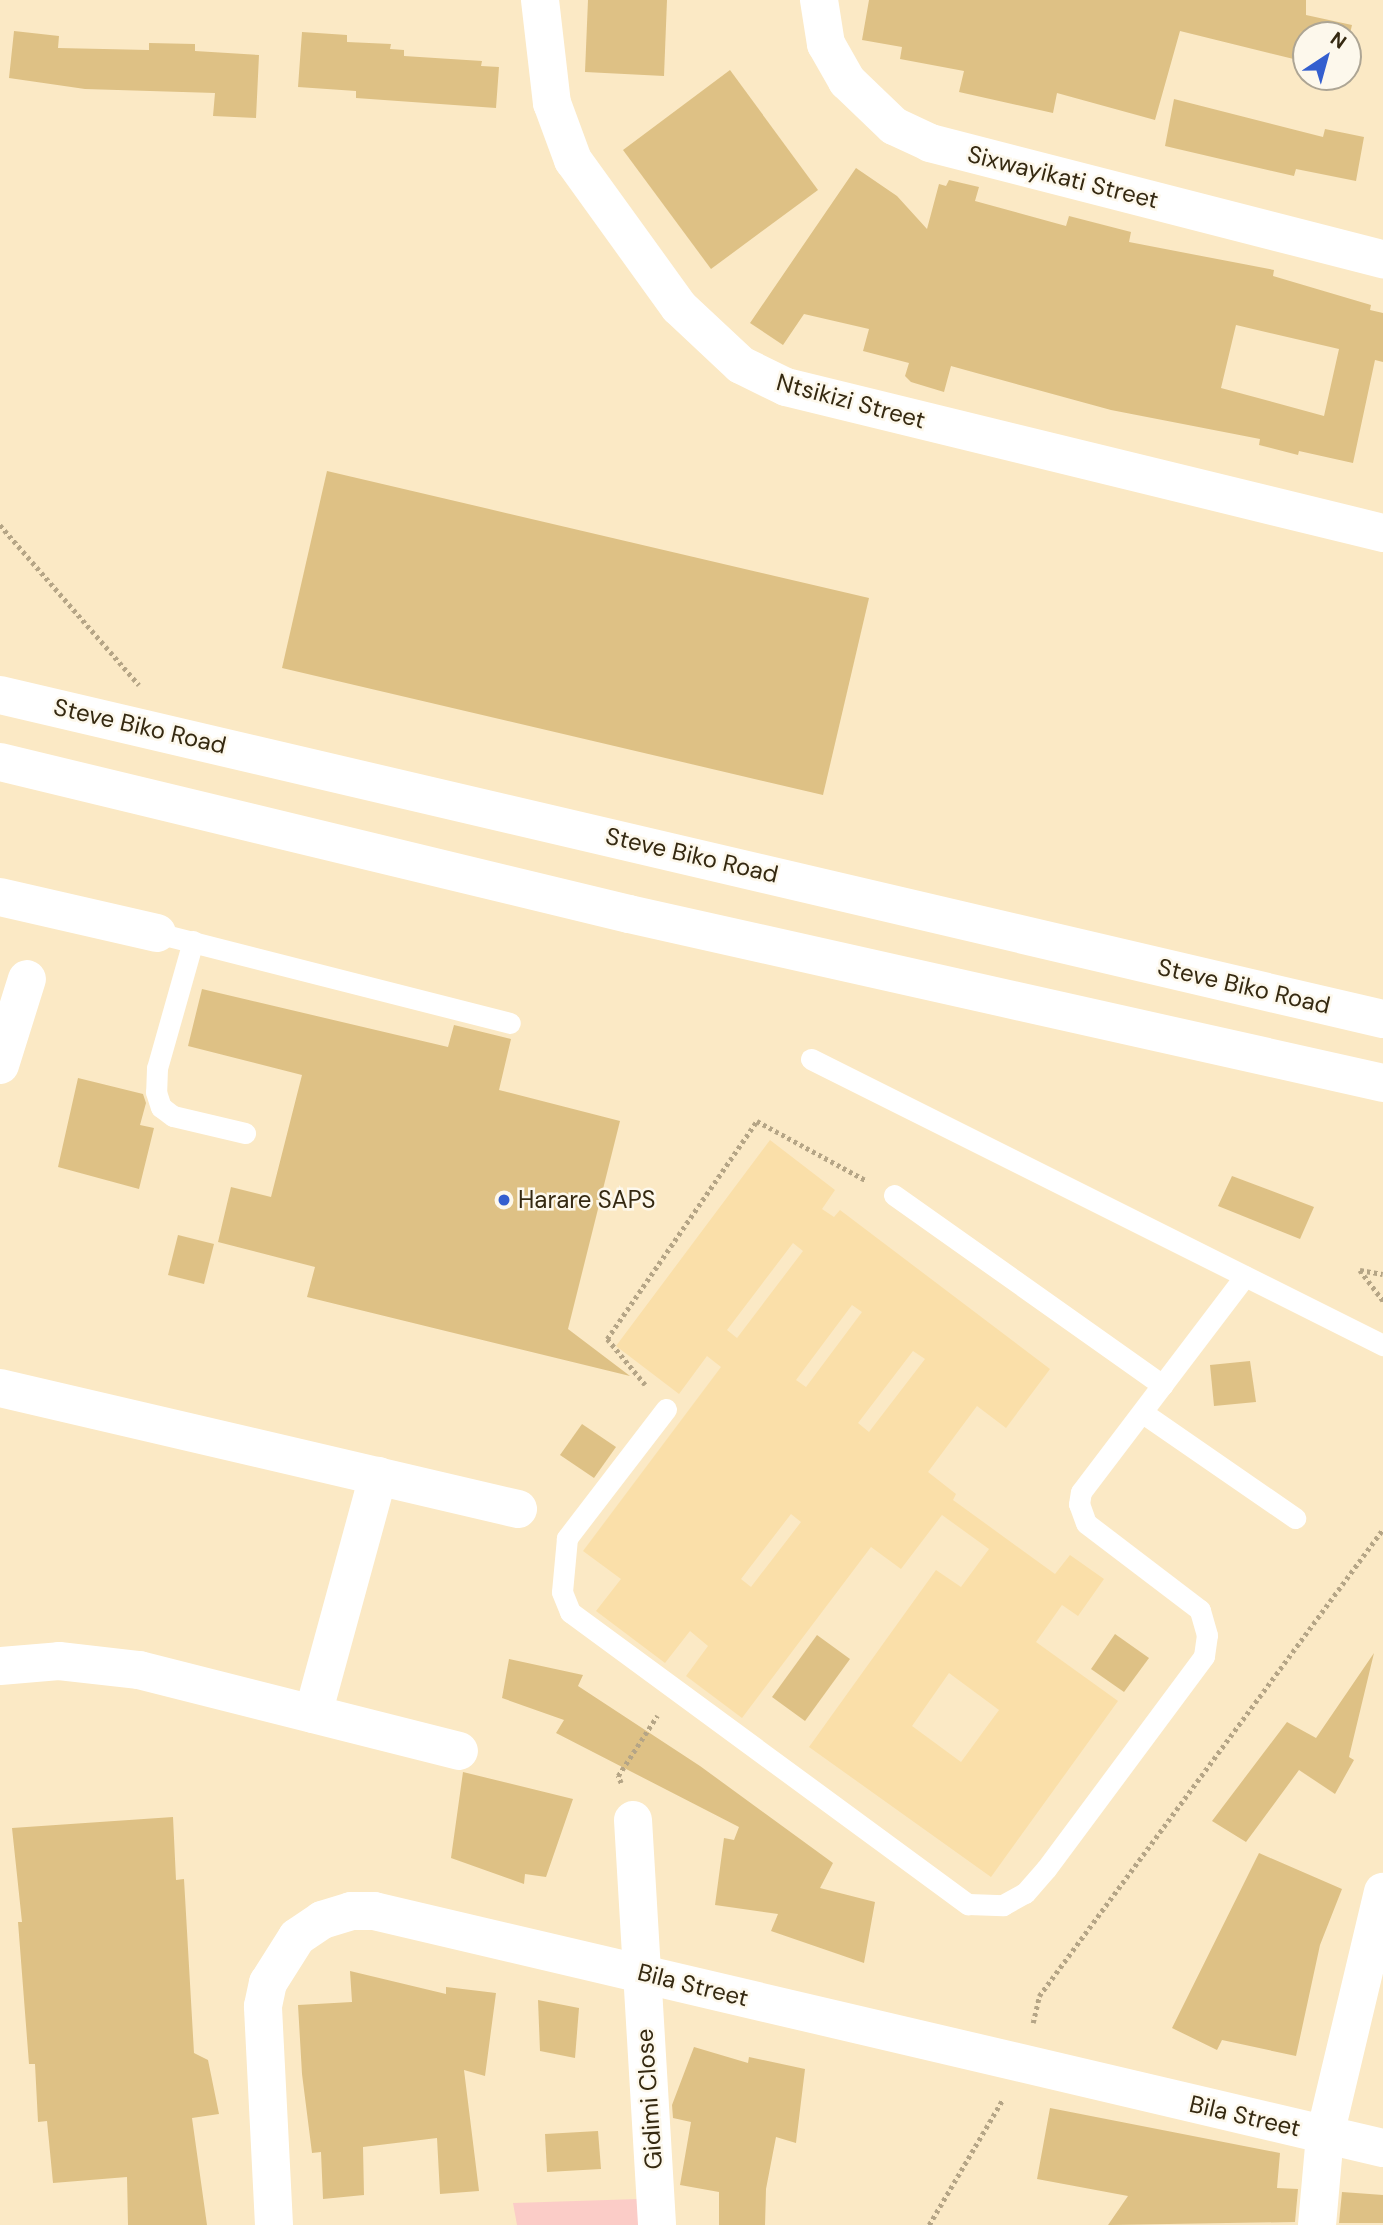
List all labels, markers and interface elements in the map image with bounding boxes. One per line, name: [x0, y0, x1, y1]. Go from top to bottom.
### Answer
north arrow: [1292, 21, 1362, 91]
text: N: [1326, 26, 1351, 54]
street label: Sixwayikati Street: [965, 139, 1161, 215]
street label: Ntsikizi Street: [773, 367, 929, 435]
street label: Steve Biko Road: [51, 692, 229, 760]
street label: Steve Biko Road: [603, 821, 781, 889]
street label: Steve Biko Road: [1155, 952, 1333, 1020]
place label: Harare SAPS: [518, 1186, 655, 1214]
marker: Harare SAPS: [496, 1192, 512, 1208]
street label: Bila Street: [635, 1957, 751, 2013]
street label: Gidimi Close: [630, 2028, 668, 2170]
street label: Bila Street: [1187, 2089, 1303, 2143]

